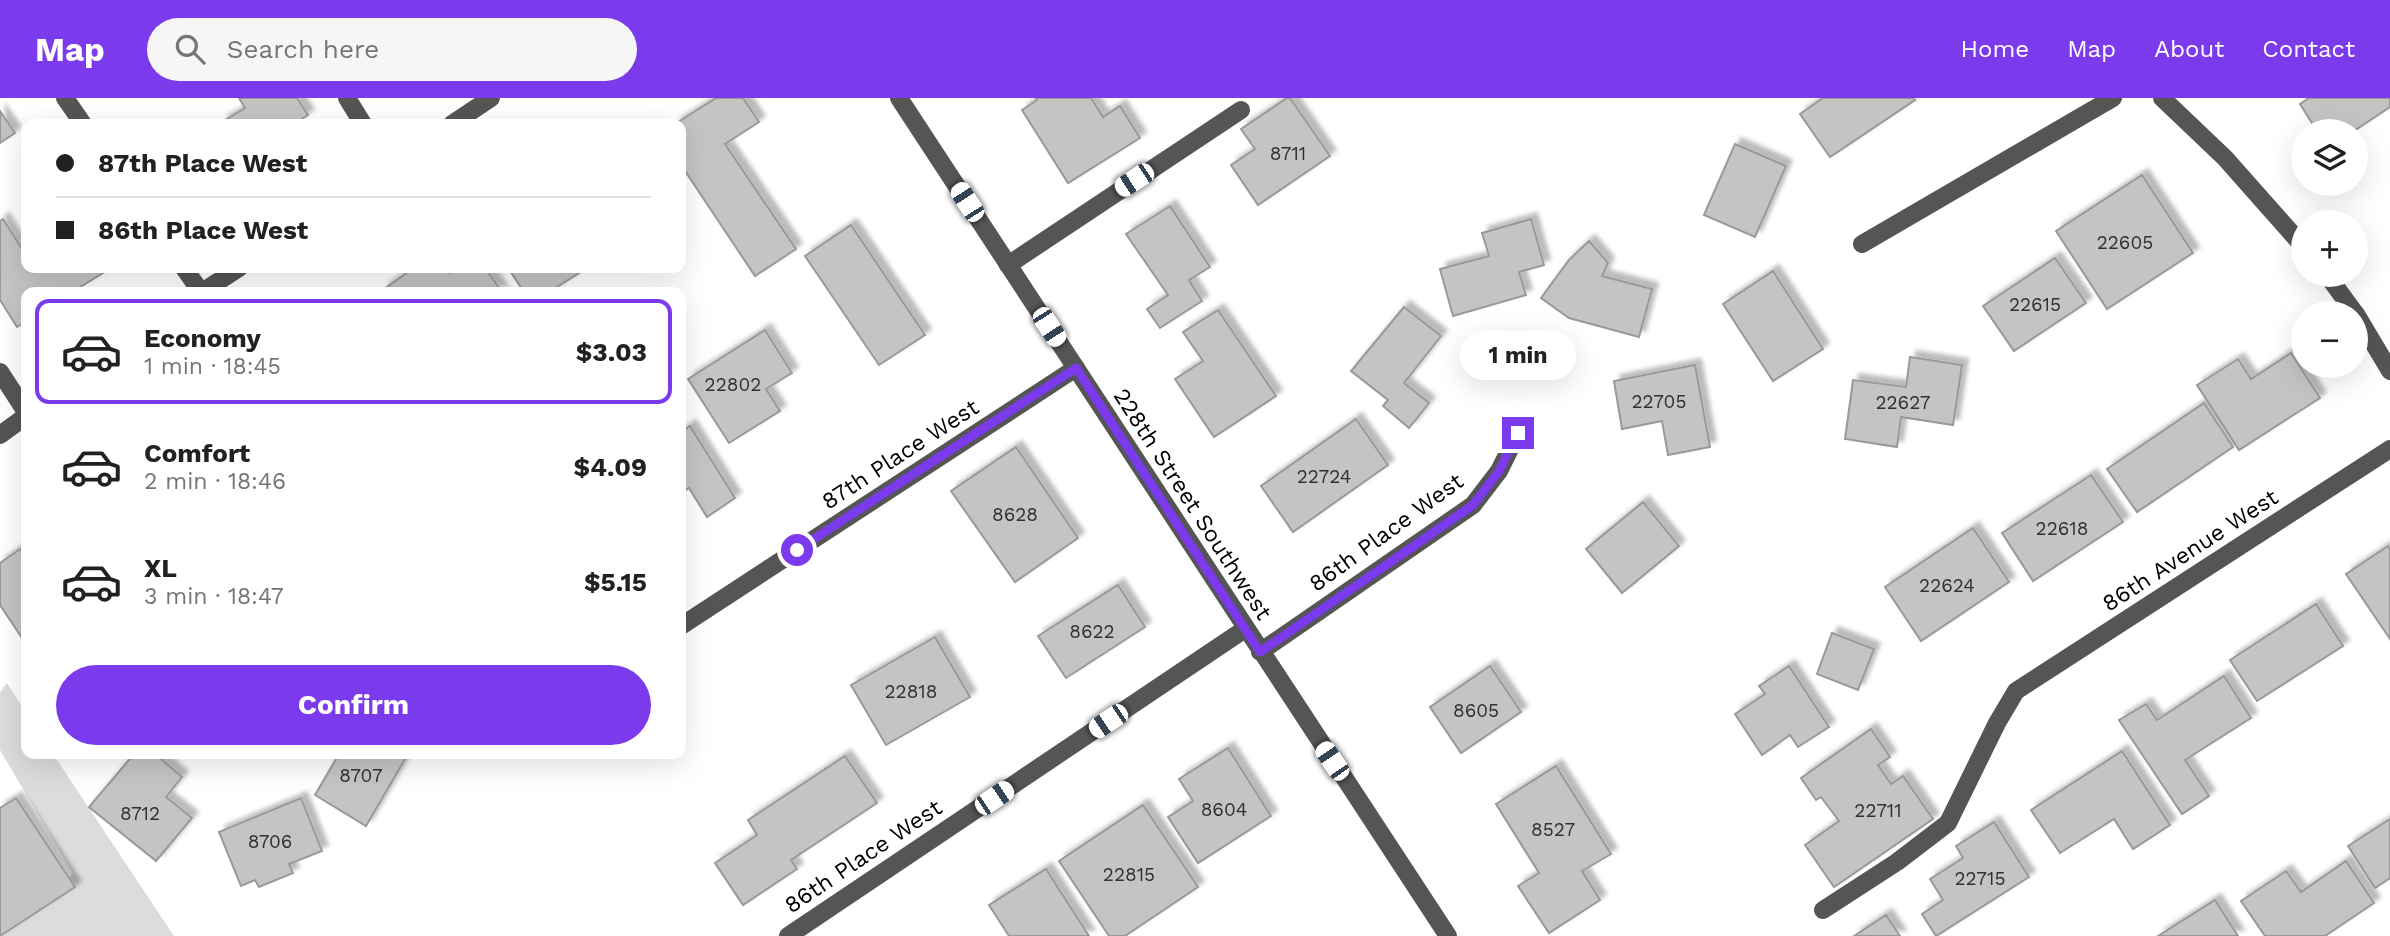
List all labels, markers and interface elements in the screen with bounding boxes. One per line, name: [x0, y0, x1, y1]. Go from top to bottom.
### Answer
search box: [147, 18, 637, 81]
text: Map: [35, 30, 105, 69]
icon: search: [171, 30, 209, 68]
text: Search here: [227, 34, 379, 64]
text: Home: [1961, 35, 2029, 63]
text: Map: [2067, 35, 2116, 63]
text: About: [2154, 35, 2224, 63]
text: Contact: [2262, 35, 2355, 63]
map controls: [2291, 119, 2368, 378]
button: layers: [2291, 119, 2368, 196]
house number: 8711: [1270, 142, 1306, 165]
text: 87th Place West: [98, 148, 307, 178]
car: [1111, 160, 1158, 200]
car: [947, 179, 988, 225]
button: +: [2291, 210, 2368, 287]
text: 86th Place West: [98, 215, 308, 245]
house number: 22605: [2097, 231, 2153, 254]
house number: 22615: [2009, 293, 2061, 316]
button: −: [2291, 301, 2368, 378]
car: [1029, 304, 1070, 350]
icon: car: [60, 320, 123, 383]
text: Economy: [144, 323, 261, 353]
callout: 1 min: [1460, 331, 1576, 380]
text: $3.03: [576, 337, 647, 367]
text: 1 min: [1488, 342, 1548, 369]
text: 1 min · 18:45: [144, 353, 281, 380]
house number: 22802: [705, 373, 761, 396]
street label: 228th Street Southwest: [1108, 384, 1278, 625]
house number: 22705: [1632, 390, 1686, 413]
house number: 22627: [1875, 391, 1931, 414]
street label: 87th Place West: [817, 393, 984, 515]
route end: [1502, 417, 1534, 449]
icon: car: [60, 435, 123, 498]
text: Comfort: [144, 438, 250, 468]
text: $4.09: [574, 452, 647, 482]
house number: 22724: [1297, 465, 1351, 488]
street label: 86th Place West: [1304, 467, 1469, 597]
text: 2 min · 18:46: [144, 468, 286, 495]
street label: 86th Avenue West: [2097, 483, 2283, 617]
house number: 8628: [992, 503, 1038, 526]
house number: 22618: [2036, 517, 2088, 540]
route start: [781, 534, 813, 566]
icon: car: [60, 550, 123, 613]
text: XL: [144, 553, 177, 583]
text: $5.15: [584, 567, 647, 597]
house number: 22624: [1919, 574, 1975, 597]
text: 3 min · 18:47: [144, 583, 284, 610]
house number: 8622: [1069, 620, 1115, 643]
button: Confirm: [56, 665, 651, 745]
house number: 22818: [885, 680, 937, 703]
house number: 8605: [1453, 699, 1499, 722]
car: [1085, 701, 1132, 741]
car: [1312, 738, 1353, 784]
house number: 8707: [339, 764, 383, 787]
car: [971, 778, 1018, 818]
street label: 86th Place West: [780, 794, 947, 919]
house number: 8604: [1201, 798, 1247, 821]
house number: 22711: [1854, 799, 1902, 822]
house number: 8712: [120, 802, 160, 825]
house number: 8527: [1531, 818, 1575, 841]
house number: 8706: [248, 830, 292, 853]
house number: 22815: [1103, 863, 1155, 886]
house number: 22715: [1955, 867, 2005, 890]

